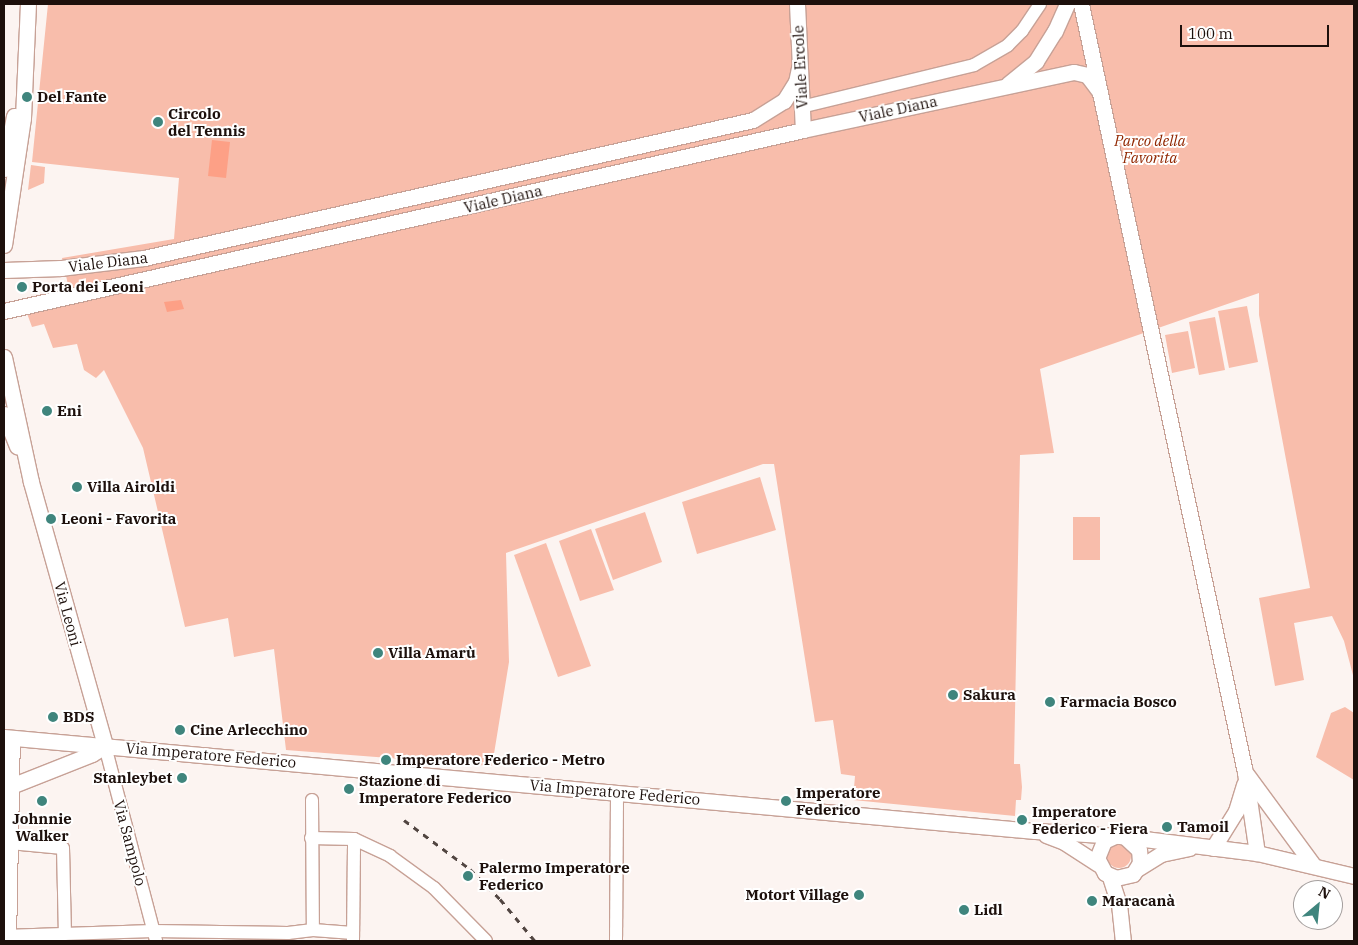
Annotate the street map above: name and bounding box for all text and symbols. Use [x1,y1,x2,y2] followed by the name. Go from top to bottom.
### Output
[1183,15,1332,47] scale bar
[1188,24,1233,43] text: 100 m
[789,25,811,109] street label: Viale Ercole
[37,88,107,106] place label: Del Fante
[21,91,33,103] marker: Del Fante
[857,92,939,126] street label: Viale Diana
[168,104,245,139] place label: Circolo del Tennis
[152,116,164,128] marker: Circolo del Tennis
[1114,131,1186,166] park label: Parco della Favorita
[462,181,544,217] street label: Viale Diana
[67,248,149,276] street label: Viale Diana
[32,278,144,296] place label: Porta dei Leoni
[16,281,28,293] marker: Porta dei Leoni
[57,402,82,420] place label: Eni
[41,405,53,417] marker: Eni
[87,478,175,496] place label: Villa Airoldi
[71,481,83,493] marker: Villa Airoldi
[61,510,176,528] place label: Leoni - Favorita
[45,513,57,525] marker: Leoni - Favorita
[51,580,85,648] street label: Via Leoni
[388,644,476,662] place label: Villa Amarù
[372,647,384,659] marker: Villa Amarù
[963,686,1016,704] place label: Sakura
[947,689,959,701] marker: Sakura
[1060,693,1177,711] place label: Farmacia Bosco
[1044,696,1056,708] marker: Farmacia Bosco
[63,708,94,726] place label: BDS
[47,711,59,723] marker: BDS
[190,721,308,739] place label: Cine Arlecchino
[174,724,186,736] marker: Cine Arlecchino
[125,739,297,771] street label: Via Imperatore Federico
[396,751,605,769] place label: Imperatore Federico - Metro
[380,754,392,766] marker: Imperatore Federico - Metro
[93,769,172,787] place label: Stanleybet
[359,771,512,806] place label: Stazione di Imperatore Federico
[176,772,188,784] marker: Stanleybet
[529,776,701,808] street label: Via Imperatore Federico
[343,783,355,795] marker: Stazione di Imperatore Federico
[796,783,881,818] place label: Imperatore Federico
[36,795,48,807] marker: Johnnie Walker
[780,795,792,807] marker: Imperatore Federico
[110,798,150,888] street label: Via Sampolo
[1032,802,1148,837] place label: Imperatore Federico - Fiera
[12,809,72,844] place label: Johnnie Walker
[1016,814,1028,826] marker: Imperatore Federico - Fiera
[1177,818,1229,836] place label: Tamoil
[1161,821,1173,833] marker: Tamoil
[479,858,630,893] place label: Palermo Imperatore Federico
[461,869,475,883] marker: Palermo Imperatore Federico
[1293,880,1343,930] north arrow
[1315,882,1334,903] text: N
[746,886,849,904] place label: Motort Village
[853,889,865,901] marker: Motort Village
[1102,892,1175,910] place label: Maracanà
[1086,895,1098,907] marker: Maracanà
[974,901,1003,919] place label: Lidl
[958,904,970,916] marker: Lidl

